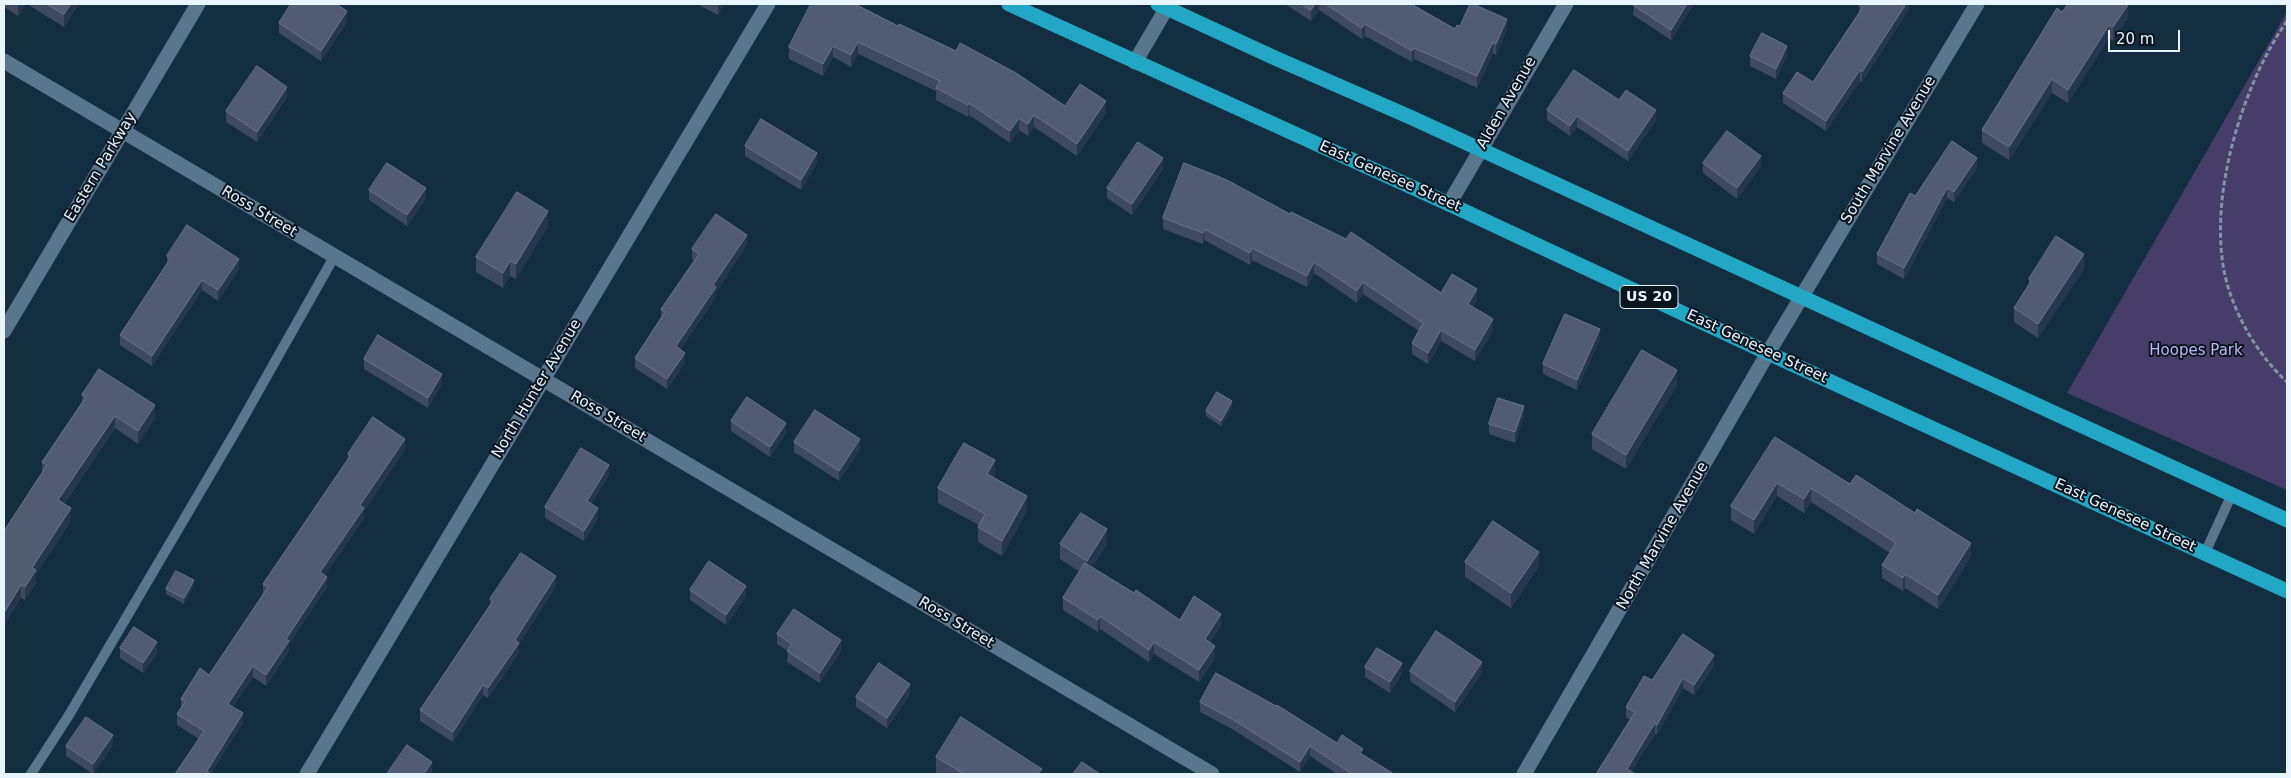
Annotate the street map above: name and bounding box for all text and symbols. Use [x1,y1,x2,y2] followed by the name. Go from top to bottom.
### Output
[2111,20,2184,52] scale bar
[2116,30,2154,48] text: 20 m
[1473,54,1541,152] street label: Alden Avenue
[1838,73,1940,227] street label: South Marvine Avenue
[61,109,141,225] street label: Eastern Parkway
[1316,138,1464,216] street label: East Genesee Street
[218,182,300,242] street label: Ross Street
[1620,286,1678,308] road number: US 20
[1684,306,1830,388] street label: East Genesee Street
[488,316,586,462] street label: North Hunter Avenue
[2149,342,2243,360] park label: Hoopes Park
[567,387,649,447] street label: Ross Street
[1613,459,1713,613] street label: North Marvine Avenue
[2052,475,2198,557] street label: East Genesee Street
[915,593,997,653] street label: Ross Street

